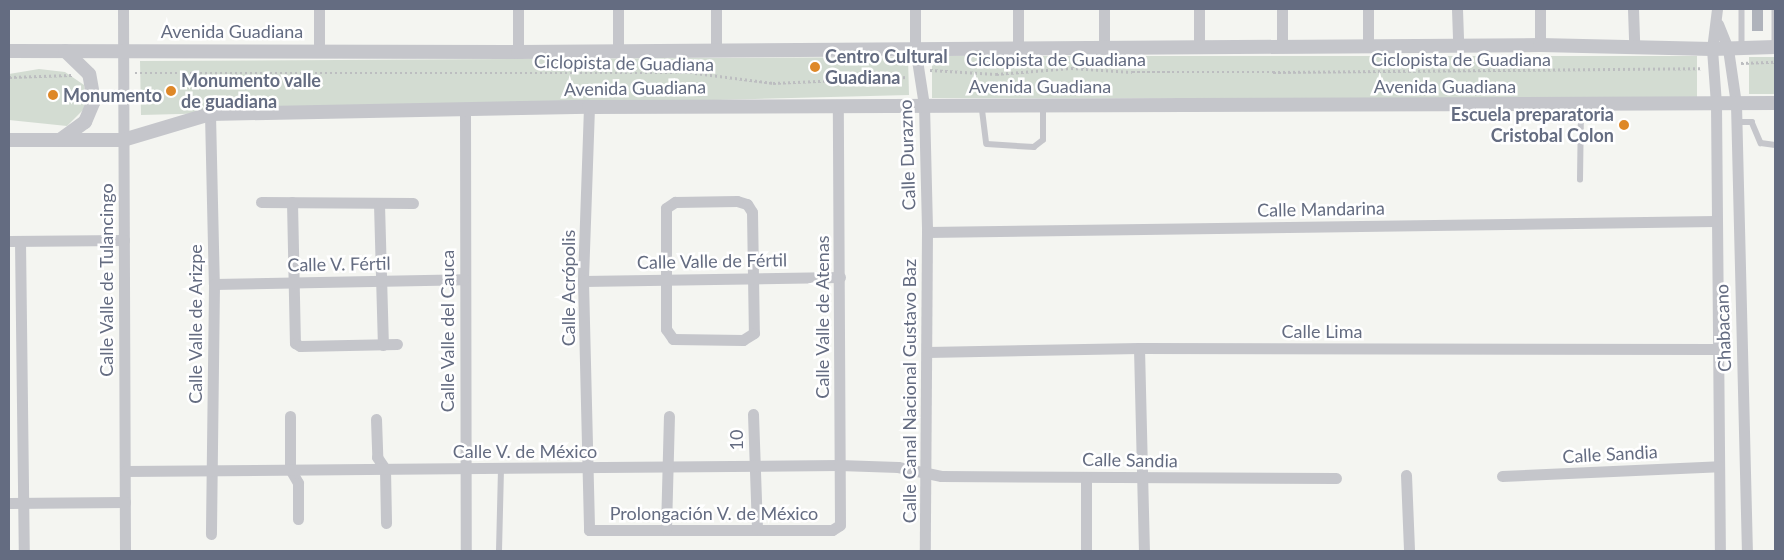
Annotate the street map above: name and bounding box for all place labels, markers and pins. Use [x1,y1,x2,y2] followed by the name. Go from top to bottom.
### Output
[825,46,948,88] place label: Centro Cultural Guadiana
[809,61,821,73] marker: Centro Cultural Guadiana
[181,70,321,112] place label: Monumento valle de guadiana
[63,84,162,106] place label: Monumento
[165,85,177,97] marker: Monumento valle de guadiana
[47,89,59,101] marker: Monumento
[1451,104,1614,146] place label: Escuela preparatoria Cristobal Colon
[1618,119,1630,131] marker: Escuela preparatoria Cristobal Colon

